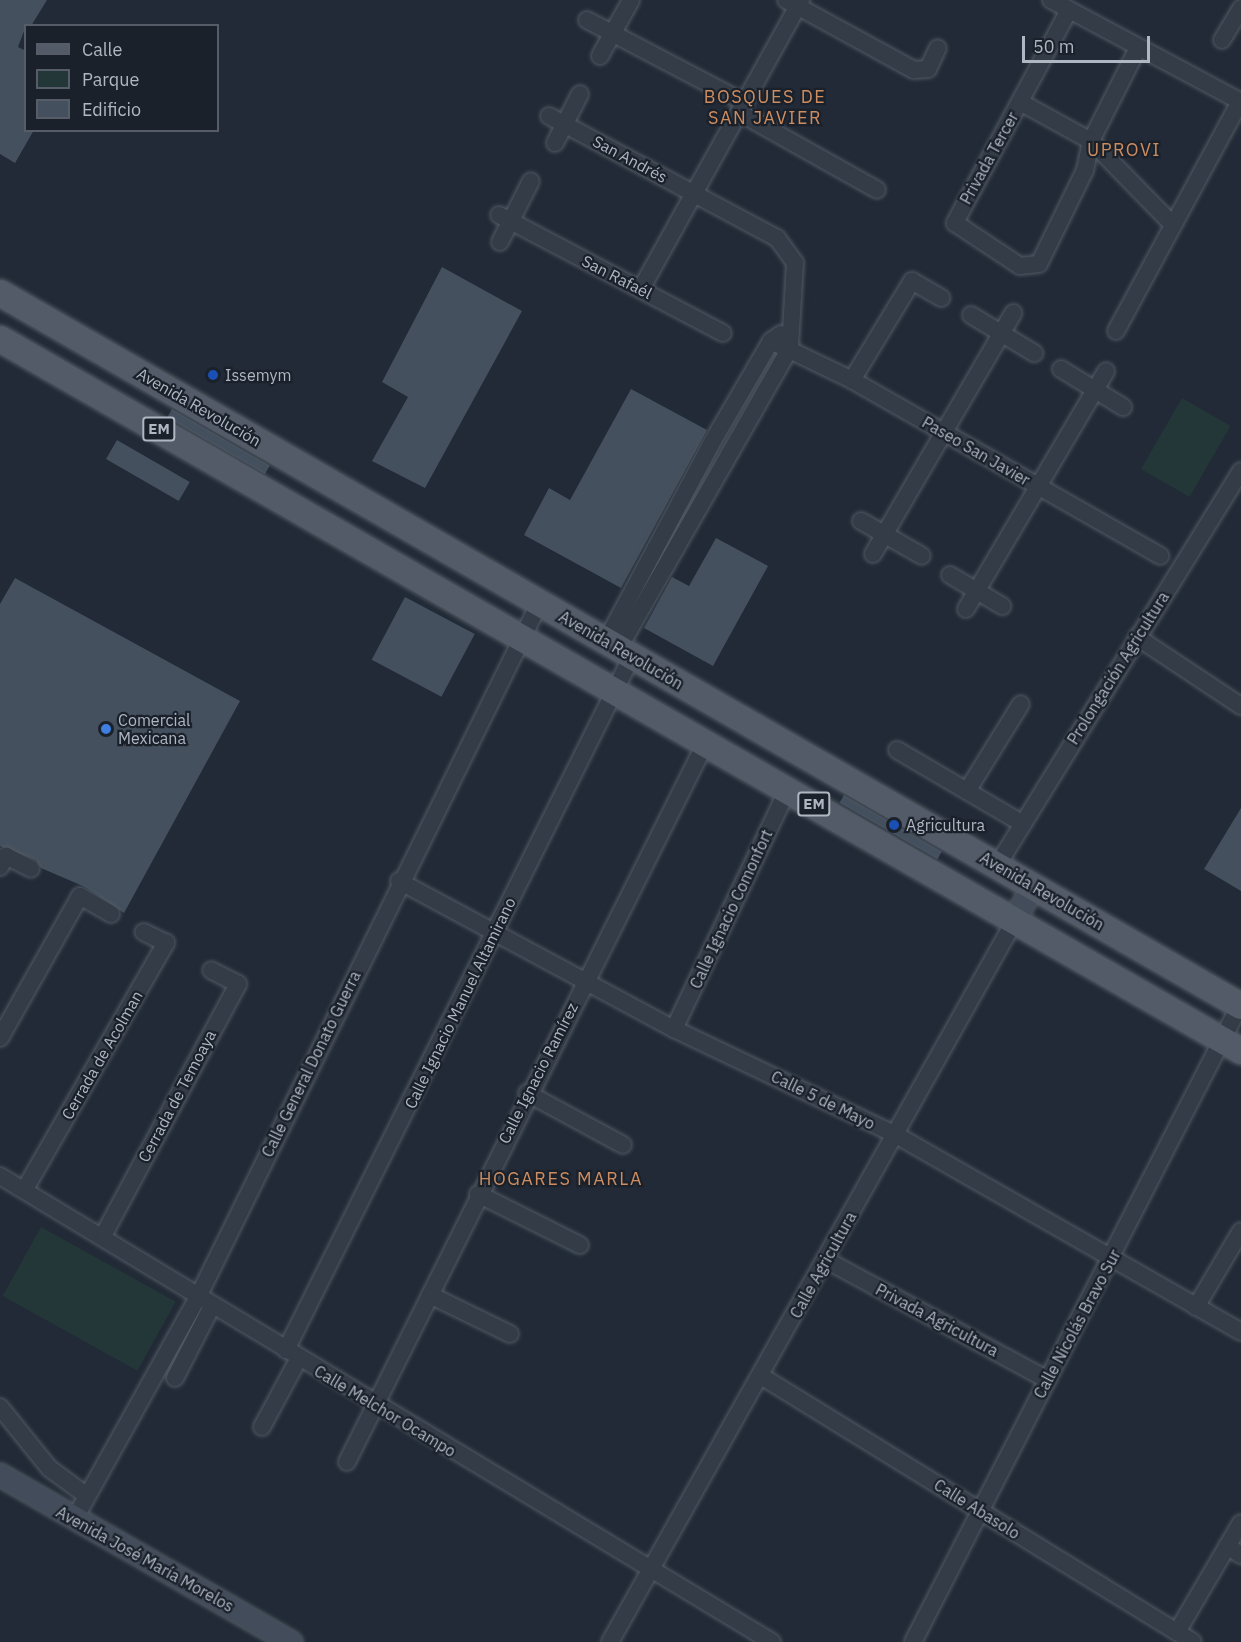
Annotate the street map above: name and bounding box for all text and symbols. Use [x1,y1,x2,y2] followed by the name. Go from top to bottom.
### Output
[24,24,219,132] legend
[1025,24,1152,62] scale bar
[1033,35,1075,58] text: 50 m
[82,38,122,61] text: Calle
[82,68,139,91] text: Parque
[704,87,826,130] district label: BOSQUES DE SAN JAVIER
[82,98,141,121] text: Edificio
[956,108,1022,208] street label: Privada Tercer
[589,131,671,187] street label: San Andrés
[1087,139,1161,161] district label: UPROVI
[579,251,655,303] street label: San Rafaél
[134,364,264,450] street label: Avenida Revolución
[225,365,291,385] place label: Issemym
[206,368,220,382] marker: Issemym
[919,412,1033,490] street label: Paseo San Javier
[141,417,177,441] road number: EM
[1063,588,1173,748] street label: Prolongación Agricultura
[556,607,686,693] street label: Avenida Revolución
[118,710,190,748] place label: Comercial Mexicana
[99,722,113,736] marker: Comercial Mexicana
[796,792,832,816] road number: EM
[906,815,985,835] place label: Agricultura
[887,818,901,832] marker: Agricultura
[686,826,776,992] street label: Calle Ignacio Comonfort
[977,848,1107,934] street label: Avenida Revolución
[400,894,520,1112] street label: Calle Ignacio Manuel Altamirano
[257,968,365,1160] street label: Calle General Donato Guerra
[57,987,147,1123] street label: Cerrada de Acolman
[494,999,582,1147] street label: Calle Ignacio Ramírez
[134,1027,220,1165] street label: Cerrada de Temoaya
[768,1067,878,1133] street label: Calle 5 de Mayo
[479,1168,643,1190] district label: HOGARES MARLA
[786,1208,860,1322] street label: Calle Agricultura
[1030,1246,1124,1402] street label: Calle Nicolás Bravo Sur
[872,1280,1002,1360] street label: Privada Agricultura
[311,1361,459,1461] street label: Calle Melchor Ocampo
[930,1475,1024,1543] street label: Calle Abasolo
[53,1502,237,1616] street label: Avenida José María Morelos

